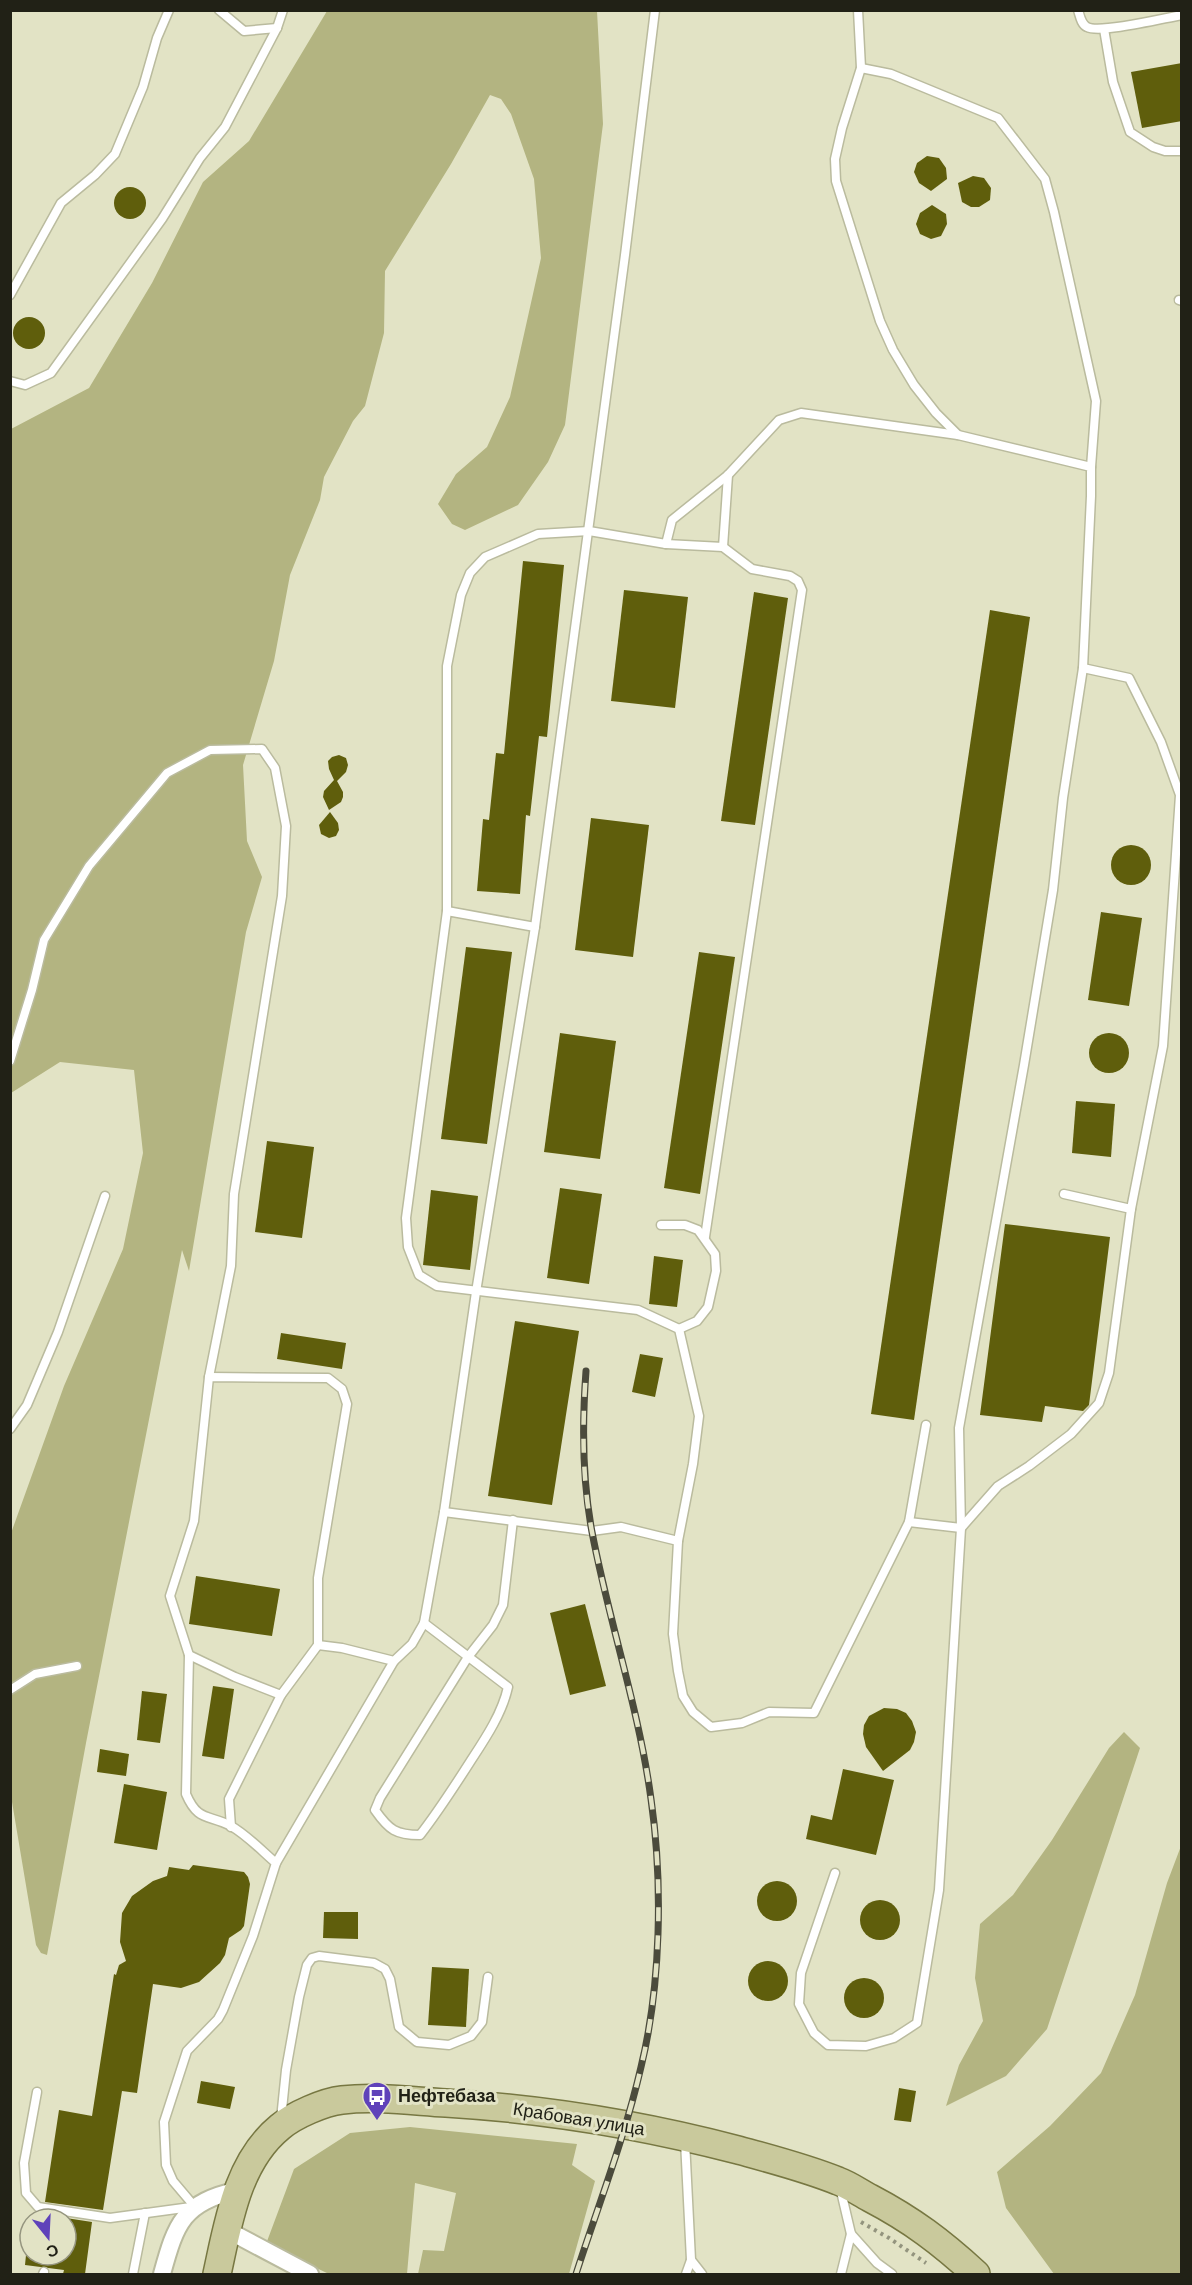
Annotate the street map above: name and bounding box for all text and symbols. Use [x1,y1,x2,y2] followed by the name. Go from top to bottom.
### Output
[361,2080,393,2122] bus stop icon: Нефтебаза
[398,2084,496,2106] place label: Нефтебаза
[512,2097,648,2139] street label: Крабовая улица
[18,2207,78,2267] north arrow
[44,2241,61,2263] text: С

